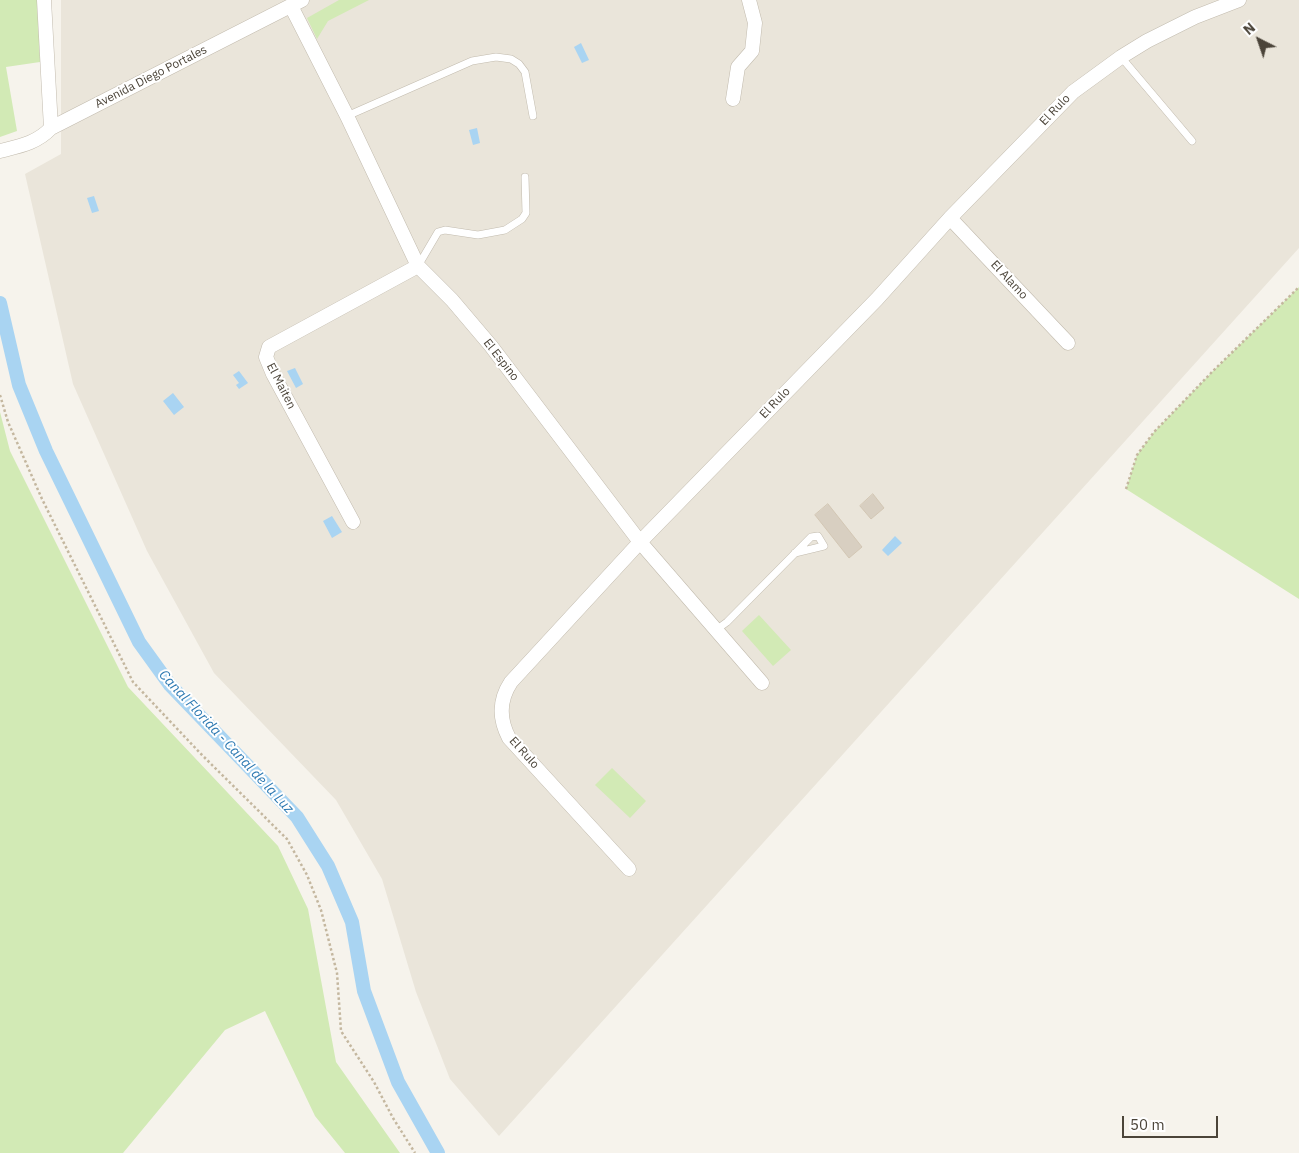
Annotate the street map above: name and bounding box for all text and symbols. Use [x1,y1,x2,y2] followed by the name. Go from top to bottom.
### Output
[1234,15,1284,65] north arrow
[1239,19,1259,39] text: N
[93,42,209,112] street label: Avenida Diego Portales
[1037,91,1073,129] street label: El Rulo
[987,258,1031,302] street label: El Alamo
[480,336,522,384] street label: El Espino
[263,361,299,411] street label: El Maiten
[757,384,793,422] street label: El Rulo
[155,667,297,817] water label: Canal Florida - Canal de la Luz
[506,734,542,772] street label: El Rulo
[1124,1106,1220,1138] scale bar
[1130,1115,1165,1134] text: 50 m

